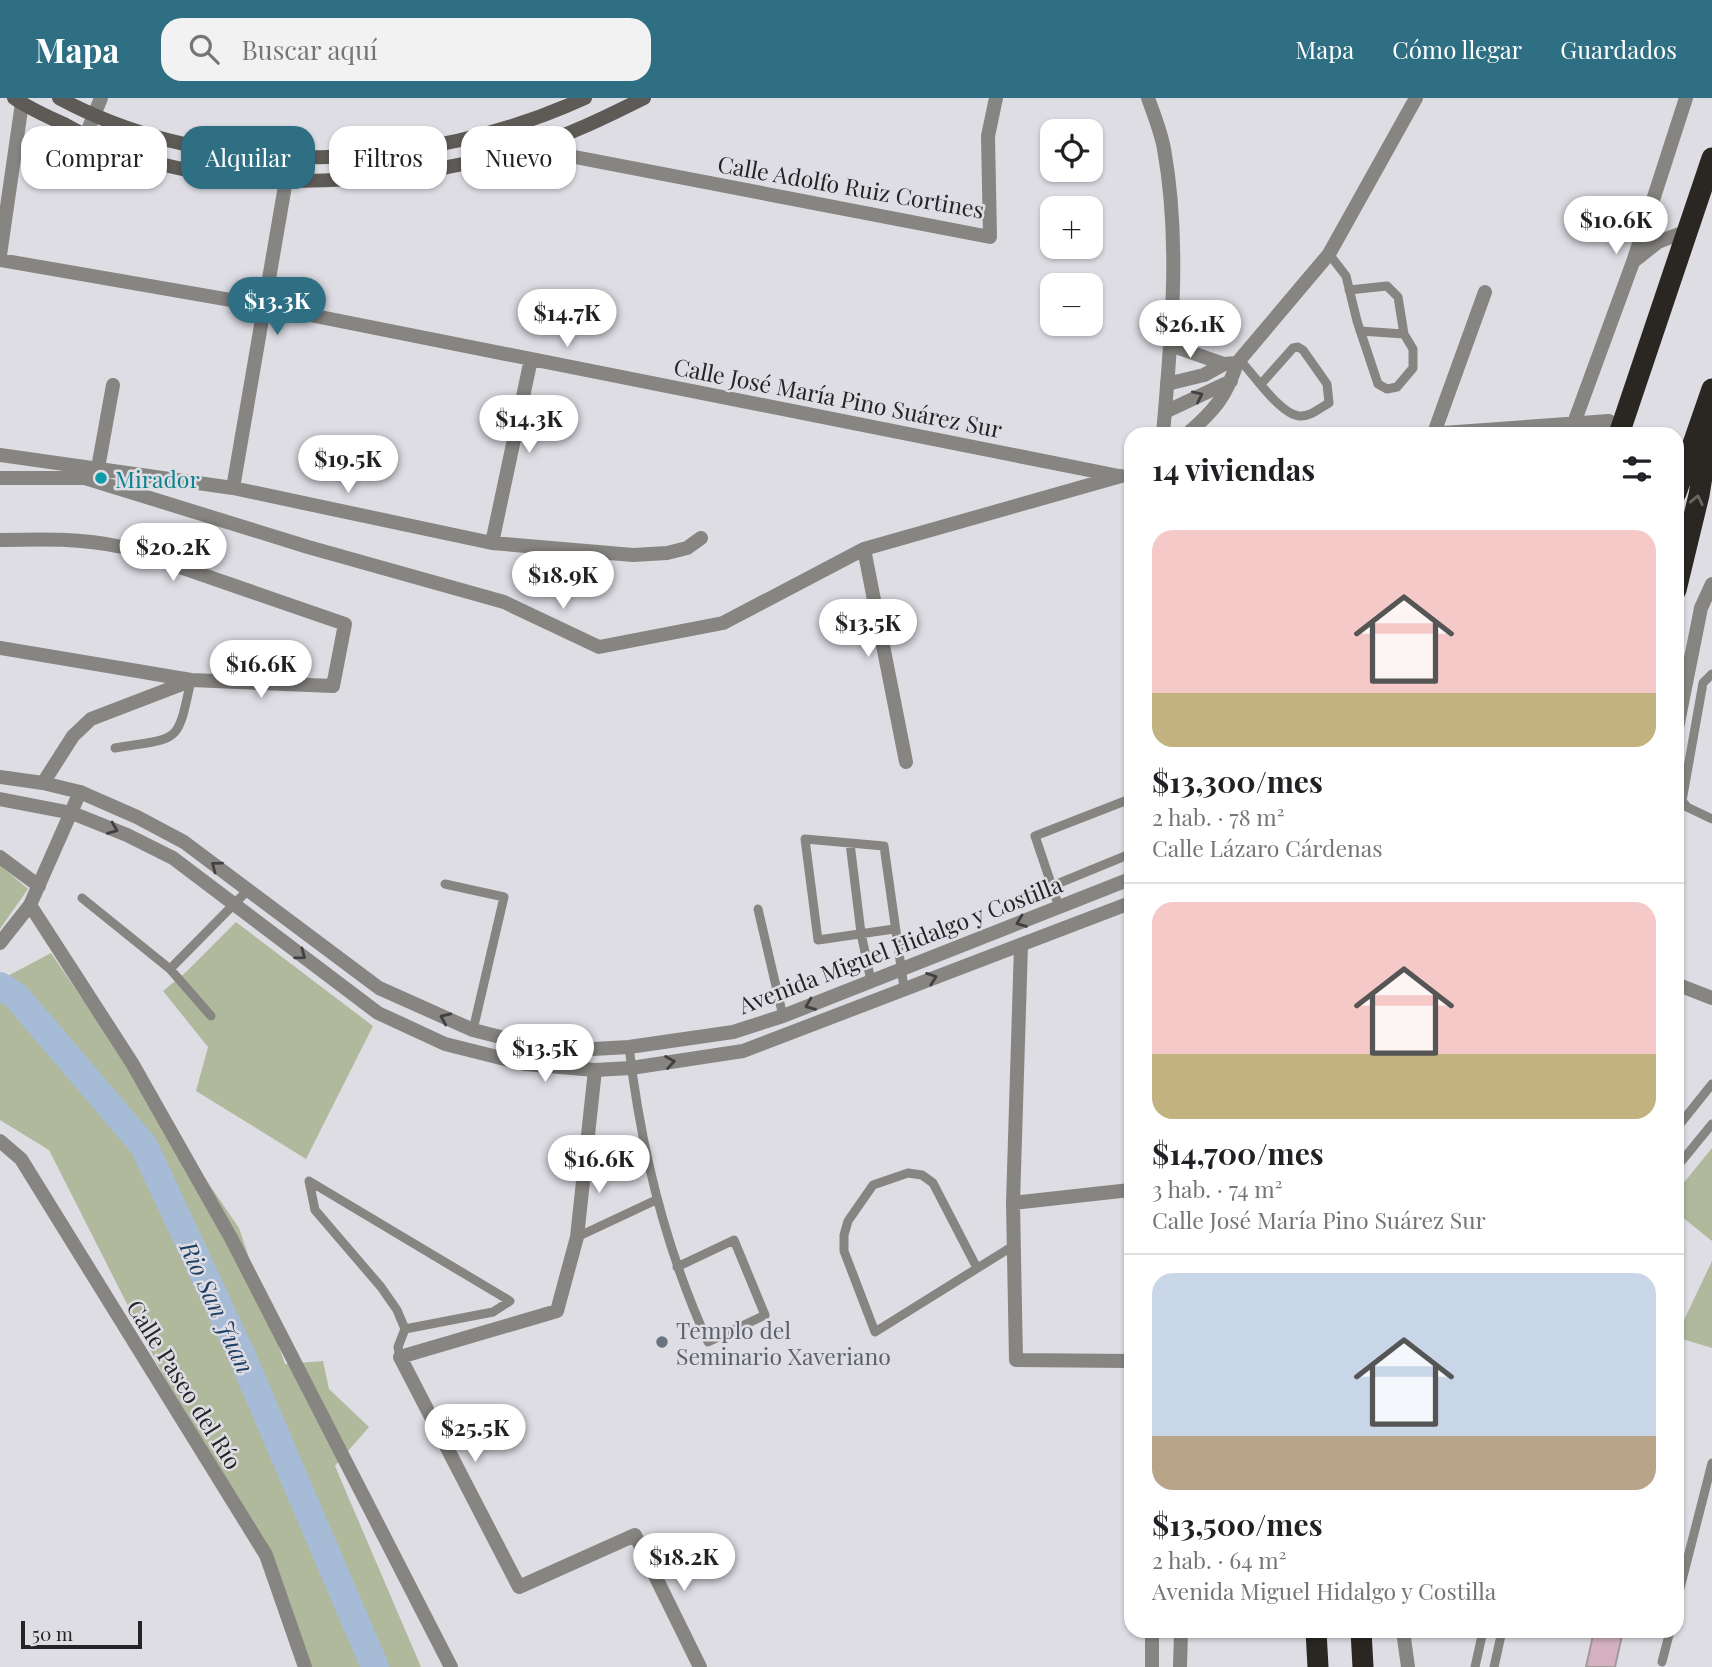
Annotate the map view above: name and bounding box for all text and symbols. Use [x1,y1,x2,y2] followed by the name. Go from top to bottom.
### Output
[161,18,651,81] search box
[35,27,119,71] text: Mapa
[185,30,223,68] icon: search
[241,32,378,67] text: Buscar aquí
[1296,33,1354,65] text: Mapa
[1392,33,1522,65] text: Cómo llegar
[1560,33,1677,65] text: Guardados
[1040,119,1103,336] map controls
[1040,119,1103,182] button: locate
[21,126,167,189] chip: Comprar
[181,126,315,189] chip: Alquilar
[329,126,447,189] chip: Filtros
[461,126,576,189] chip: Nuevo
[715,147,987,225] street label: Calle Adolfo Ruiz Cortines
[1040,196,1103,259] button: +
[1559,197,1673,256] pin: $10.6K
[1580,203,1652,234] text: $10.6K
[1040,273,1103,336] button: −
[220,278,334,337] pin: $13.3K
[244,284,310,315] text: $13.3K
[510,289,624,349] pin: $14.7K
[534,296,600,327] text: $14.7K
[1133,300,1247,360] pin: $26.1K
[1155,307,1225,338] text: $26.1K
[671,350,1005,444] street label: Calle José María Pino Suárez Sur
[1191,390,1203,404] one-way arrow
[472,396,586,455] pin: $14.3K
[495,402,563,433] text: $14.3K
[291,436,405,495] pin: $19.5K
[314,442,382,473] text: $19.5K
[1152,449,1315,489] text: 14 viviendas
[1618,450,1656,488] icon: filters
[115,463,200,494] place label: Mirador
[93,470,109,486] marker: Mirador
[1689,494,1704,506] one-way arrow
[116,524,230,583] pin: $20.2K
[136,530,210,561] text: $20.2K
[506,552,620,611] pin: $18.9K
[528,558,598,589] text: $18.9K
[1341,576,1467,702] icon: home
[811,600,925,659] pin: $13.5K
[835,606,901,637] text: $13.5K
[204,640,318,700] pin: $16.6K
[226,647,296,678] text: $16.6K
[1152,761,1323,801] text: $13,300/mes
[1152,801,1285,832] text: 2 hab. · 78 m²
[106,821,118,835] one-way arrow
[1152,832,1383,863] text: Calle Lázaro Cárdenas
[211,861,224,874] one-way arrow
[733,868,1067,1021] street label: Avenida Miguel Hidalgo y Costilla
[1016,913,1028,927] one-way arrow
[293,947,306,959] one-way arrow
[1341,948,1467,1074] icon: home
[926,972,938,986] one-way arrow
[804,997,816,1011] one-way arrow
[440,1012,452,1026] one-way arrow
[488,1024,602,1084] pin: $13.5K
[512,1031,578,1062] text: $13.5K
[665,1055,676,1070] one-way arrow
[1152,1133,1324,1173] text: $14,700/mes
[542,1136,656,1195] pin: $16.6K
[564,1142,634,1173] text: $16.6K
[1152,1173,1283,1204] text: 3 hab. · 74 m²
[1152,1204,1486,1235] text: Calle José María Pino Suárez Sur
[173,1235,263,1378] water label: Rio San Juan
[120,1293,250,1475] street label: Calle Paseo del Río
[676,1314,891,1371] place label: Templo del Seminario Xaveriano
[1341,1319,1467,1445] icon: home
[654,1334,670,1350] marker: Templo del Seminario Xaveriano
[418,1404,532,1464] pin: $25.5K
[441,1411,509,1442] text: $25.5K
[1152,1504,1323,1544] text: $13,500/mes
[627,1534,741,1593] pin: $18.2K
[649,1540,719,1571] text: $18.2K
[1152,1544,1286,1575] text: 2 hab. · 64 m²
[1152,1575,1496,1606] text: Avenida Miguel Hidalgo y Costilla
[21,1618,142,1650] scale bar
[32,1620,73,1646] text: 50 m

